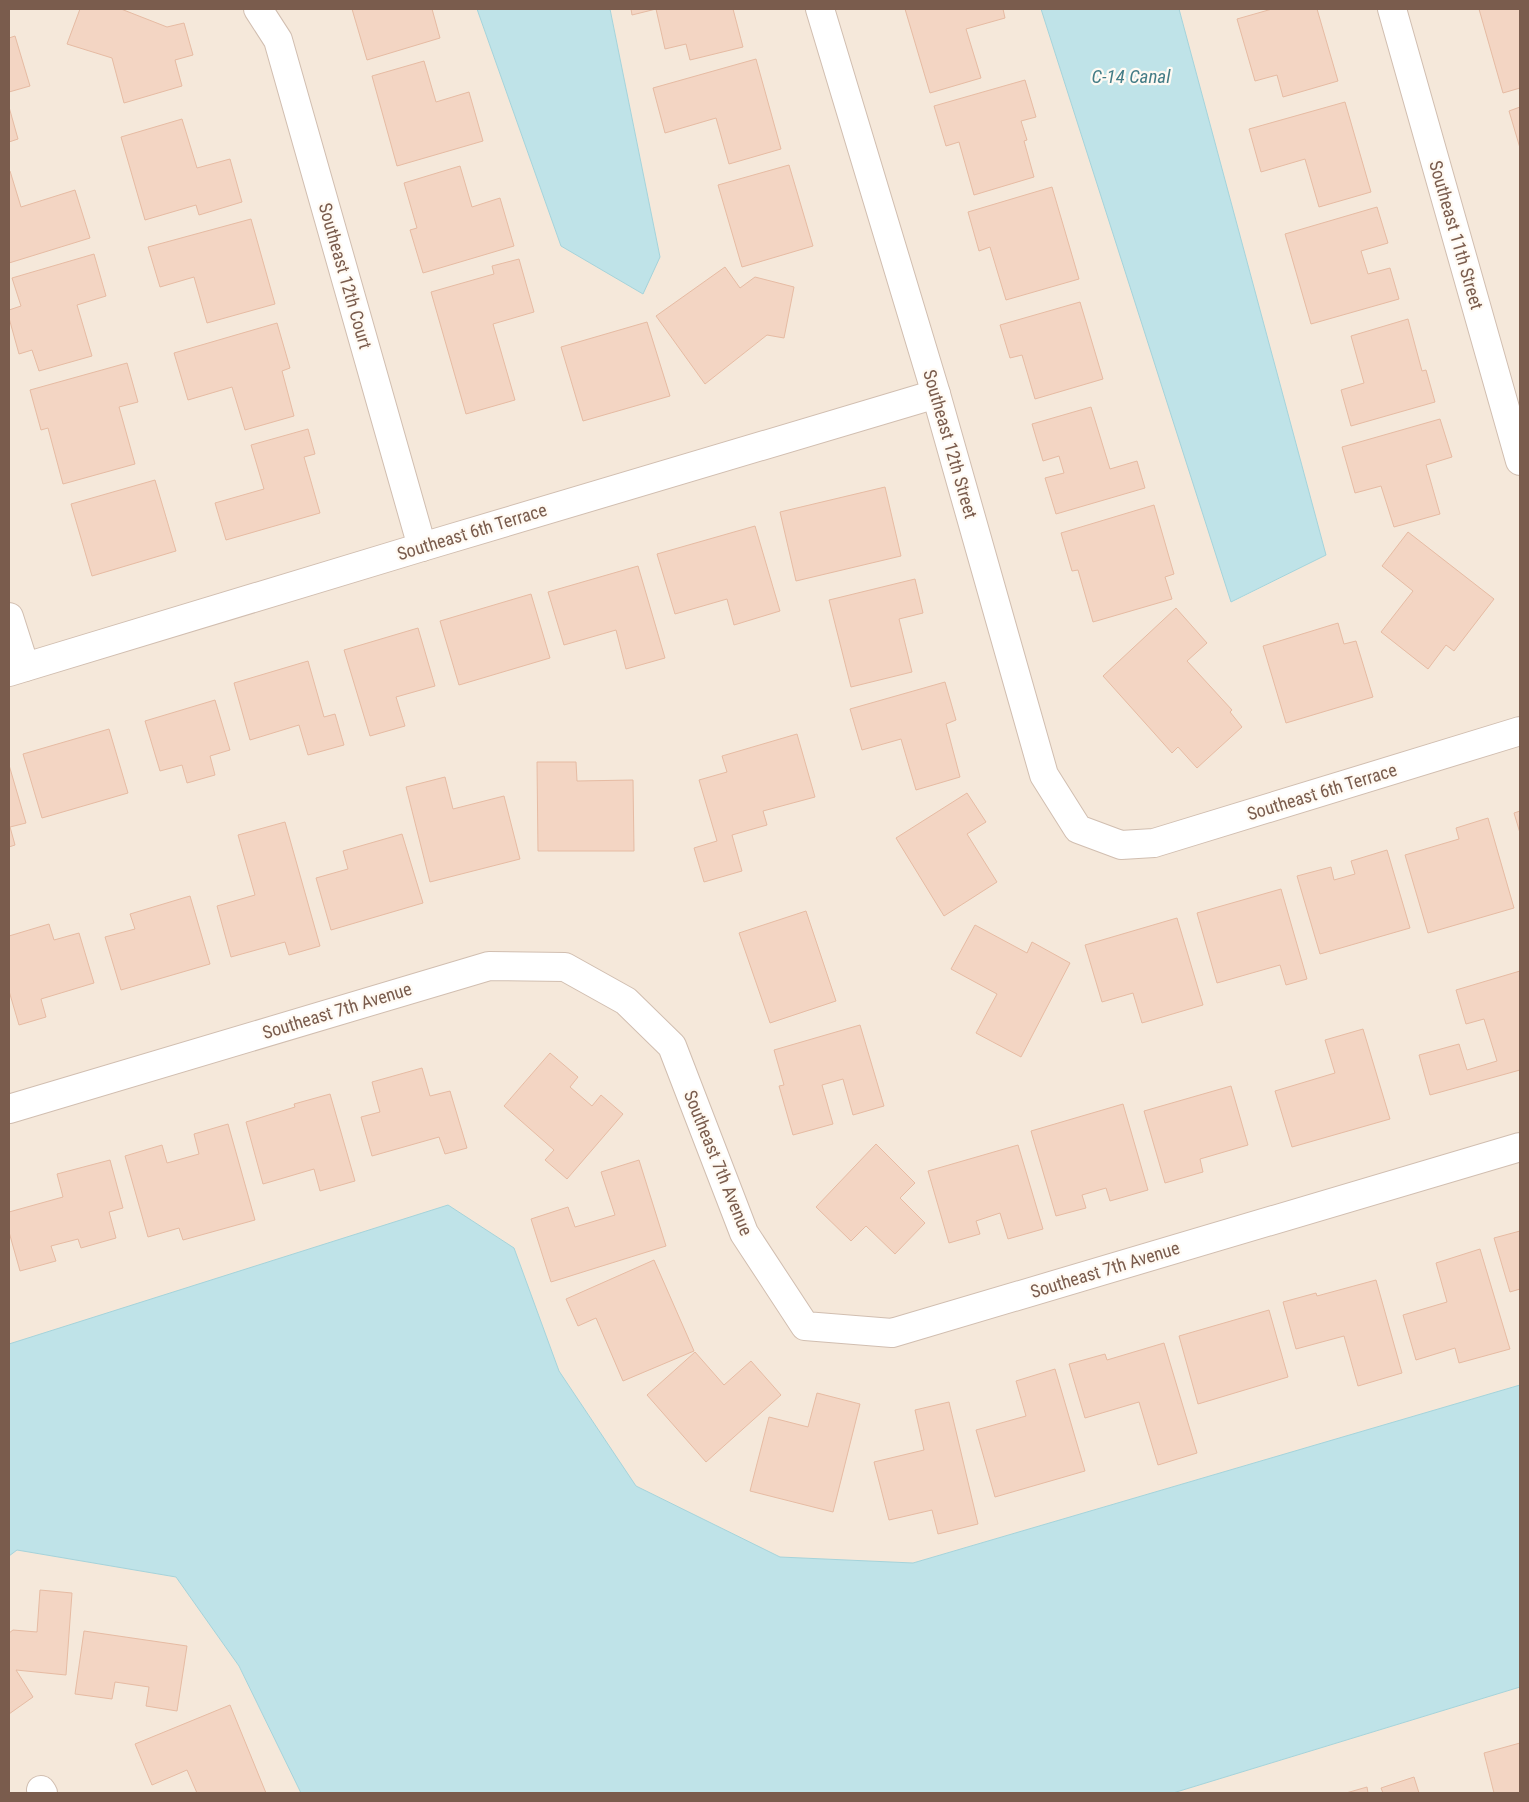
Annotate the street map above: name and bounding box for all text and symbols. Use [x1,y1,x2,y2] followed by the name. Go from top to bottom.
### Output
[1092,65,1171,88] water label: C-14 Canal
[1425,158,1488,312] street label: Southeast 11th Street
[315,200,376,351] street label: Southeast 12th Court
[919,367,982,521] street label: Southeast 12th Street
[394,499,549,564] street label: Southeast 6th Terrace
[1244,759,1399,824] street label: Southeast 6th Terrace
[260,978,414,1043] street label: Southeast 7th Avenue
[680,1087,757,1238] street label: Southeast 7th Avenue
[1028,1237,1182,1302] street label: Southeast 7th Avenue

